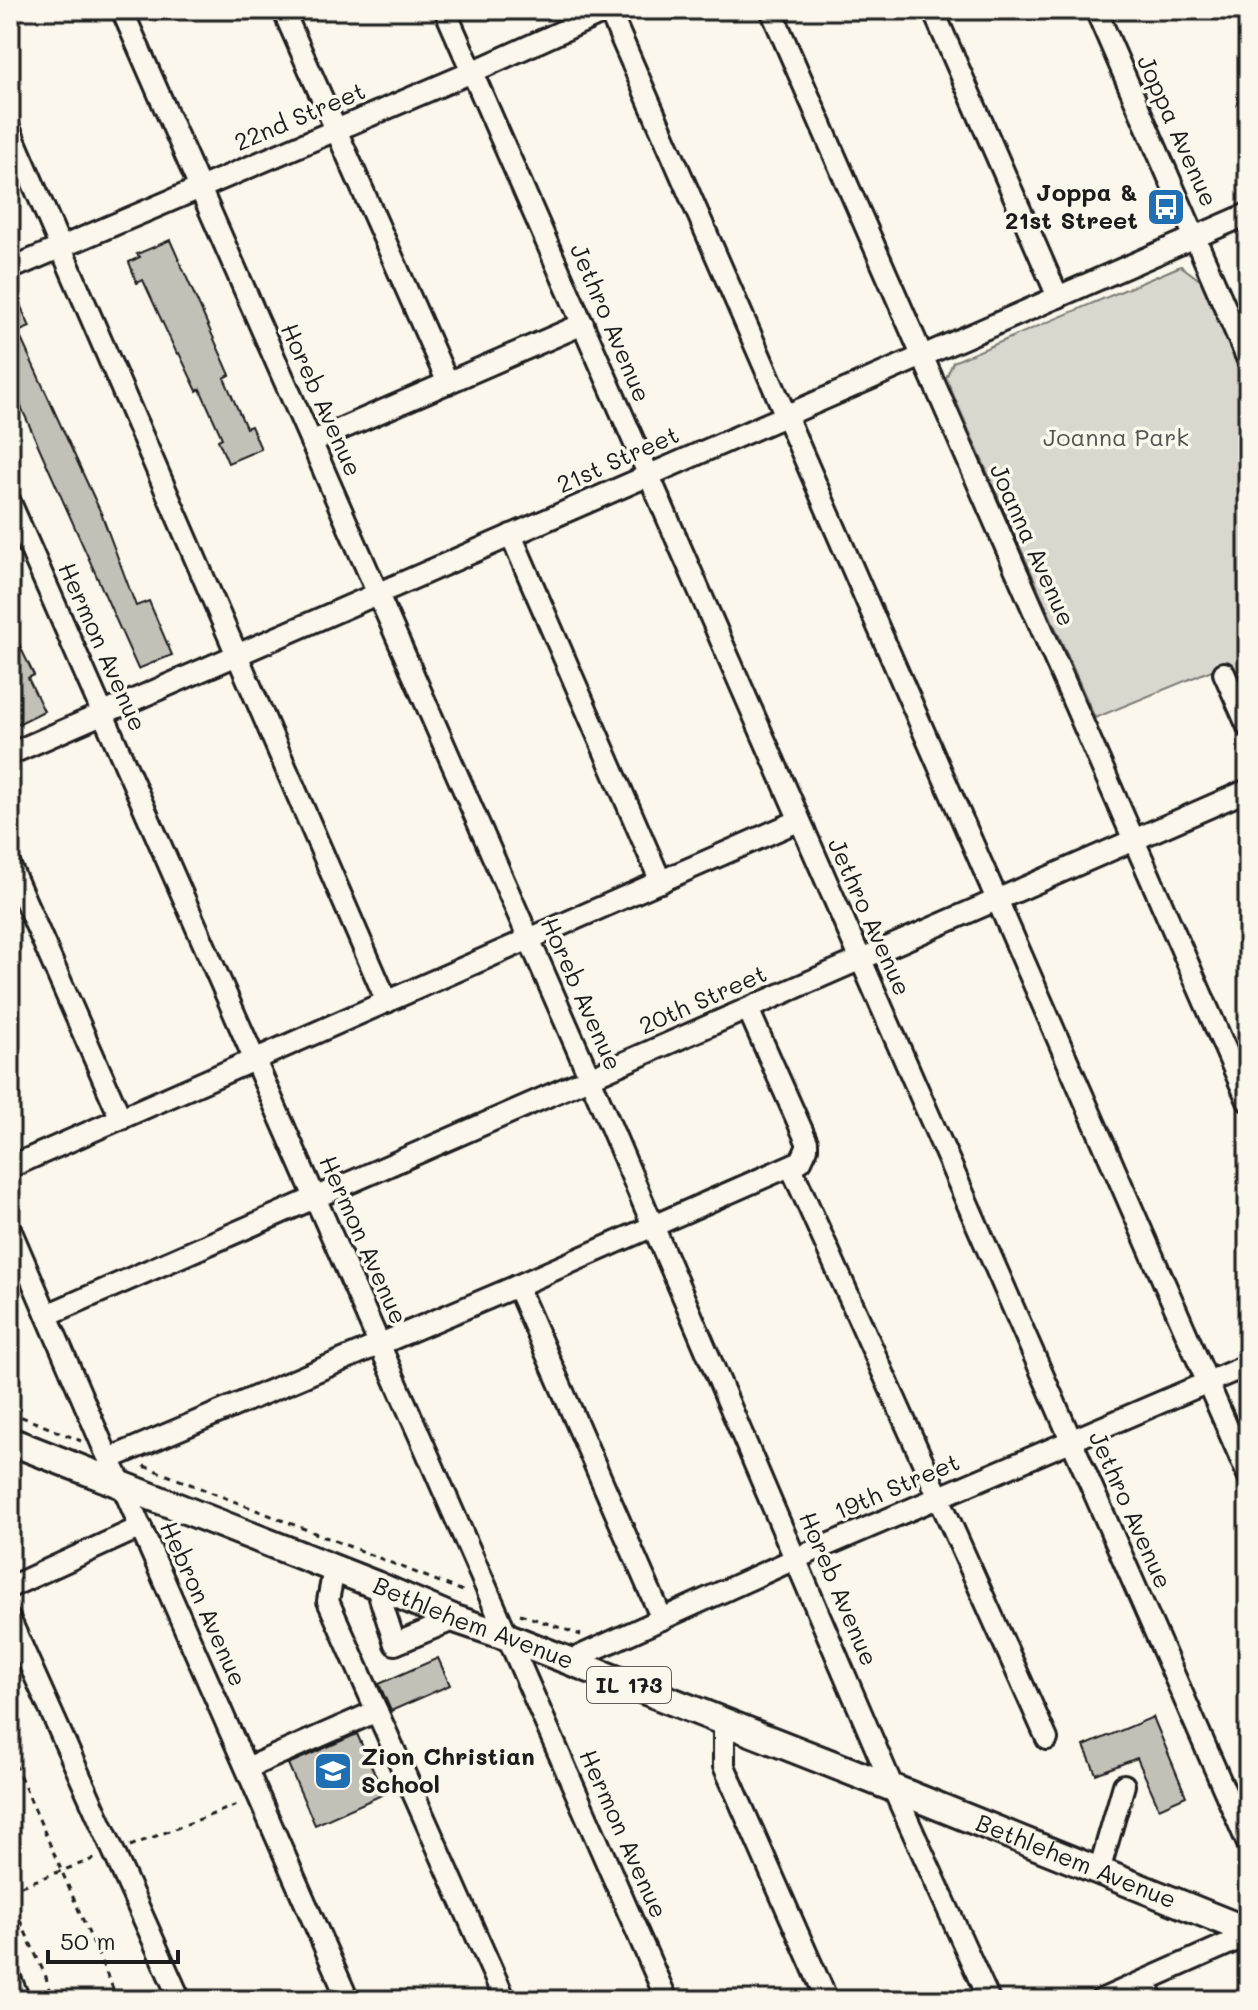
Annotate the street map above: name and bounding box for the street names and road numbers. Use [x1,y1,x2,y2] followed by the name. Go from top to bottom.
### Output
[1131,50,1226,211] street label: Joppa Avenue
[229,74,370,157] street label: 22nd Street
[564,239,659,406] street label: Jethro Avenue
[275,318,370,481] street label: Horeb Avenue
[552,418,683,499] street label: 21st Street
[984,458,1083,630] street label: Joanna Avenue
[52,557,154,736] street label: Hermon Avenue
[822,833,919,1000] street label: Jethro Avenue
[535,912,630,1075] street label: Horeb Avenue
[634,957,771,1041] street label: 20th Street
[313,1150,415,1329] street label: Hermon Avenue
[1083,1426,1180,1593] street label: Jethro Avenue
[829,1445,964,1526] street label: 19th Street
[793,1507,886,1670] street label: Horeb Avenue
[154,1516,255,1691] street label: Hebron Avenue
[369,1569,579,1675] street label: Bethlehem Avenue
[587,1667,671,1703] road number: IL 173
[573,1744,675,1923] street label: Hermon Avenue
[972,1806,1181,1914] street label: Bethlehem Avenue

